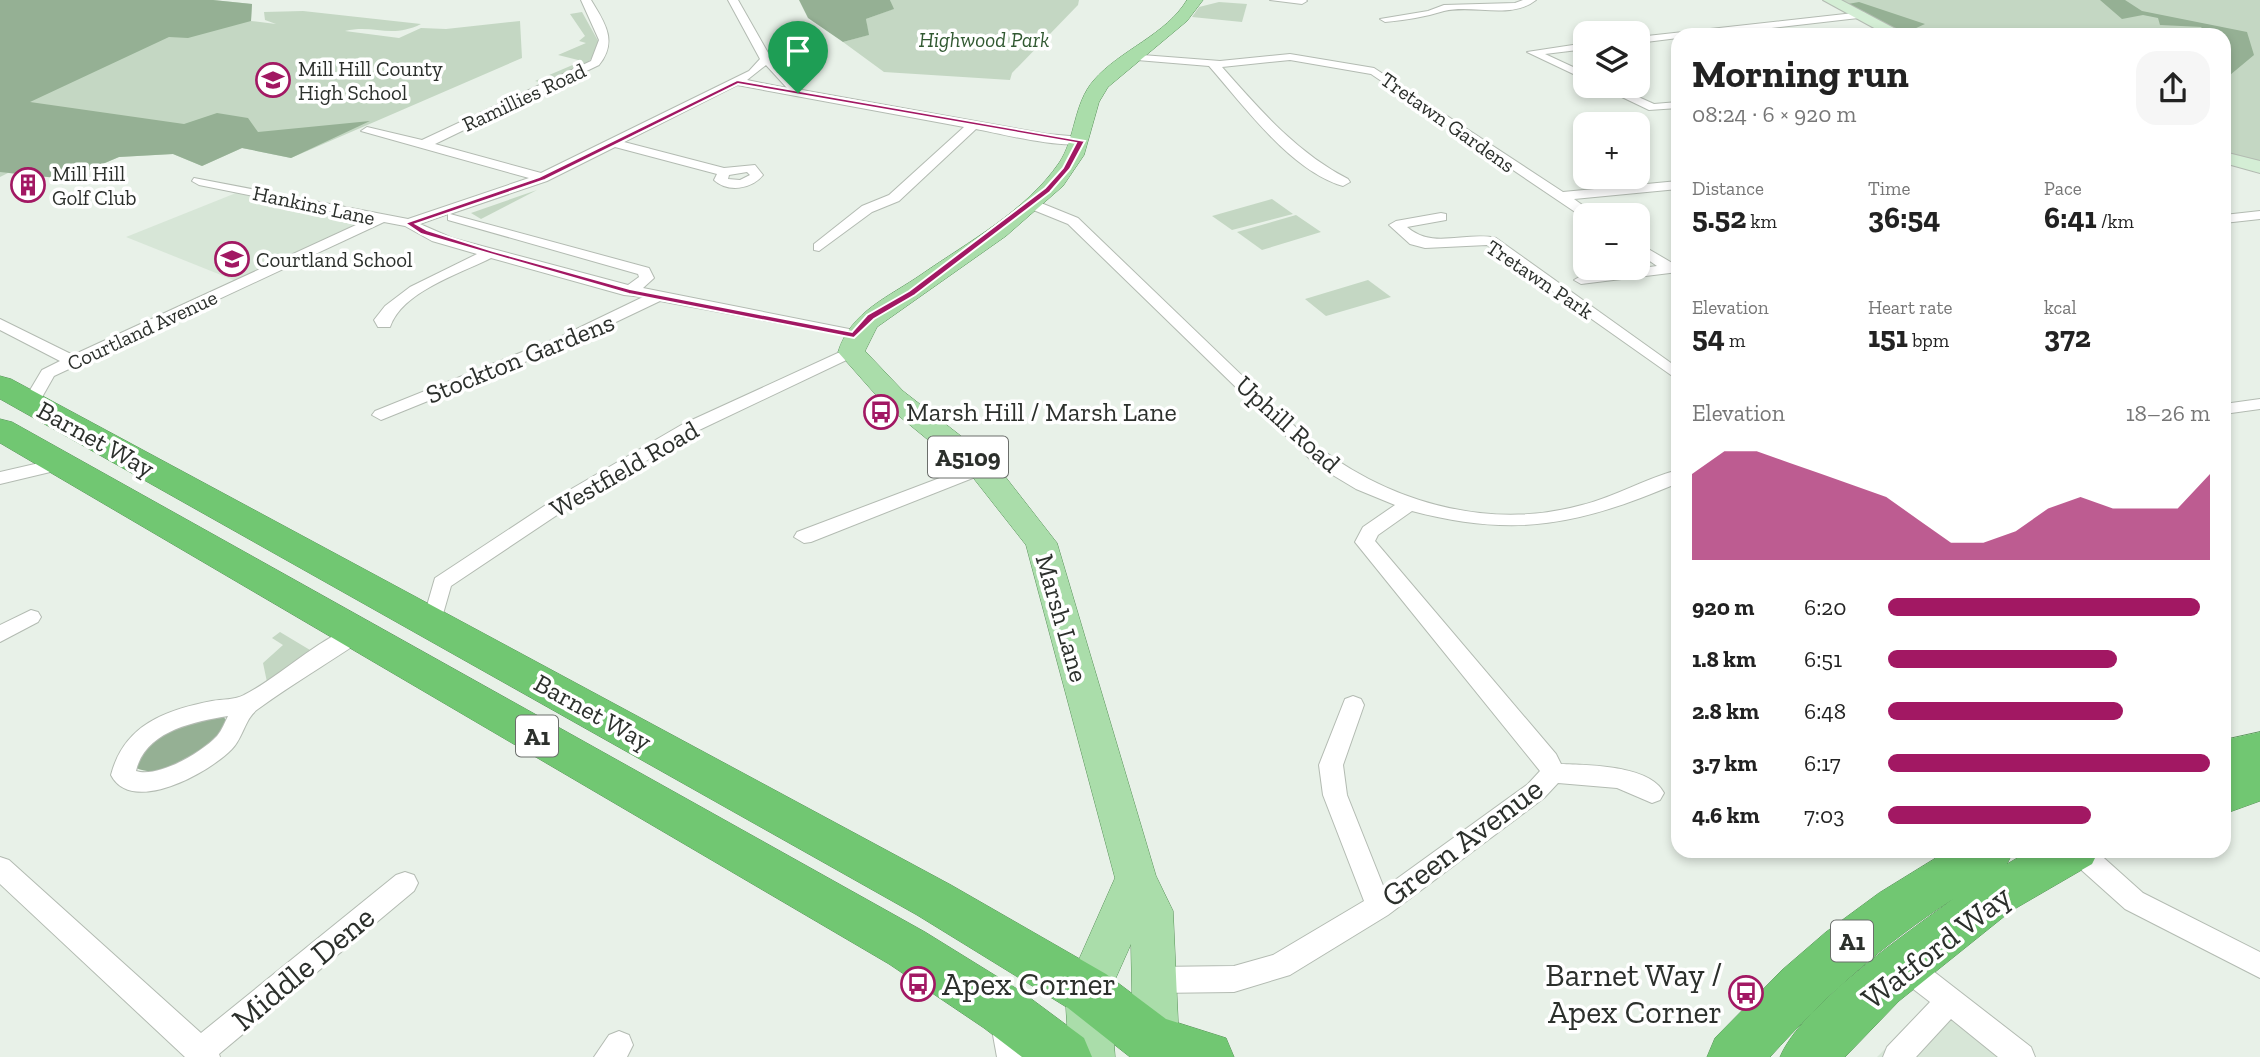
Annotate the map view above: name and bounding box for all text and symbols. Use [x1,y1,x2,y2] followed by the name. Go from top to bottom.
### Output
[768,21,828,93] pin
[1573,21,1650,280] map controls
[1573,21,1650,98] button: layers
[919,27,1049,52] park label: Highwood Park
[779,32,817,70] icon: arrive
[1692,51,1909,97] text: Morning run
[2136,51,2210,125] button: share
[298,56,443,105] place label: Mill Hill County High School
[458,57,590,136] street label: Ramillies Road
[254,61,292,99] school or university icon: Mill Hill County High School
[1376,66,1520,178] street label: Tretawn Gardens
[1692,100,1856,128] text: 08:24 · 6 × 920 m
[1573,112,1650,189] button: +
[52,161,136,210] place label: Mill Hill Golf Club
[9,166,47,204] building icon: Mill Hill Golf Club
[1692,177,1764,200] text: Distance
[1868,177,1910,200] text: Time
[2044,177,2082,200] text: Pace
[251,180,377,230] street label: Hankins Lane
[1692,200,1746,236] text: 5.52
[1868,200,1940,236] text: 36:54
[2044,200,2097,236] text: 6:41
[1573,203,1650,280] button: −
[1746,210,1777,233] text: km
[2097,210,2134,233] text: /km
[1482,234,1598,324] street label: Tretawn Park
[213,240,251,278] school or university icon: Courtland School
[256,247,413,272] place label: Courtland School
[63,284,221,376] street label: Courtland Avenue
[1692,296,1769,319] text: Elevation
[1868,296,1953,319] text: Heart rate
[2044,296,2077,319] text: kcal
[421,306,619,410] street label: Stockton Gardens
[1692,319,1725,355] text: 54
[1868,319,1908,355] text: 151
[2044,319,2091,355] text: 372
[1725,329,1745,352] text: m
[1908,329,1949,352] text: bpm
[1229,369,1347,479] street label: Uphill Road
[862,393,900,431] bus stop icon: Marsh Hill / Marsh Lane
[32,394,161,485] street label: Barnet Way
[906,396,1177,428] place label: Marsh Hill / Marsh Lane
[1692,399,1785,427] text: Elevation
[2126,399,2210,427] text: 18–26 m
[544,414,704,524] street label: Westfield Road
[928,436,1008,478] road number: A5109
[1028,550,1096,686] street label: Marsh Lane
[1692,593,1754,621] text: 920 m
[1804,593,1846,621] text: 6:20
[1692,645,1756,673] text: 1.8 km
[1804,645,1842,673] text: 6:51
[529,667,658,758] street label: Barnet Way
[1692,697,1759,725] text: 2.8 km
[1804,697,1846,725] text: 6:48
[516,716,558,756] road number: A1
[1692,749,1757,777] text: 3.7 km
[1804,749,1841,777] text: 6:17
[1374,769,1550,915] street label: Green Avenue
[1692,801,1760,829] text: 4.6 km
[1804,801,1844,829] text: 7:03
[1854,877,2019,1017] street label: Watford Way
[224,897,382,1039] street label: Middle Dene
[1831,920,1873,961] road number: A1
[1545,956,1722,1031] place label: Barnet Way / Apex Corner
[899,965,937,1003] bus stop icon: Apex Corner
[942,965,1116,1003] place label: Apex Corner
[1727,974,1765,1012] bus stop icon: Barnet Way / Apex Corner

